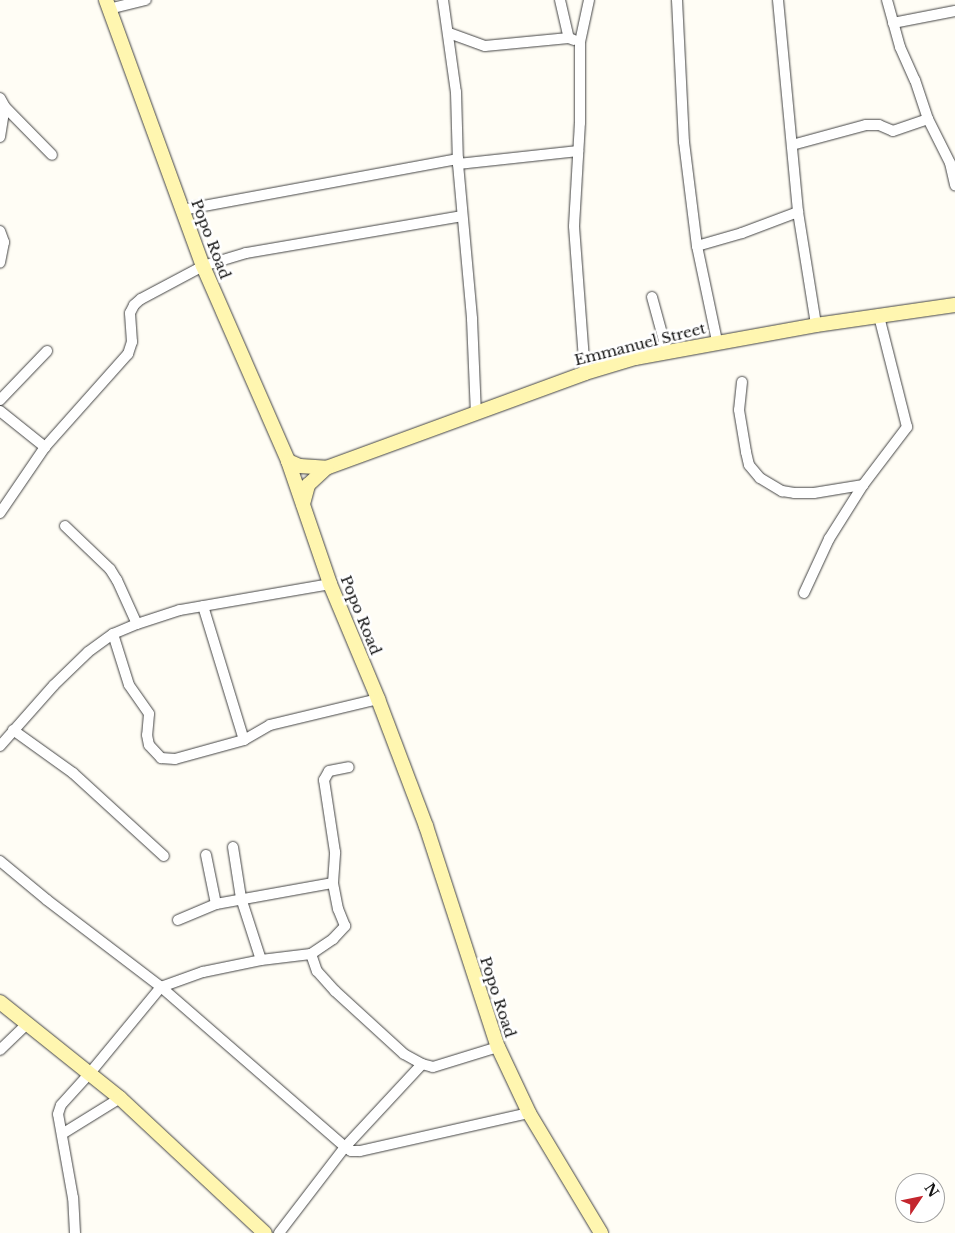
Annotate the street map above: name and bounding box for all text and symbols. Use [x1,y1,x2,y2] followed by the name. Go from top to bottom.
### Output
[188,197,234,281] street label: Popo Road
[572,319,708,369] street label: Emmanuel Street
[337,573,385,657] street label: Popo Road
[476,954,520,1040] street label: Popo Road
[895,1173,945,1223] north arrow
[920,1180,943,1201] text: N

